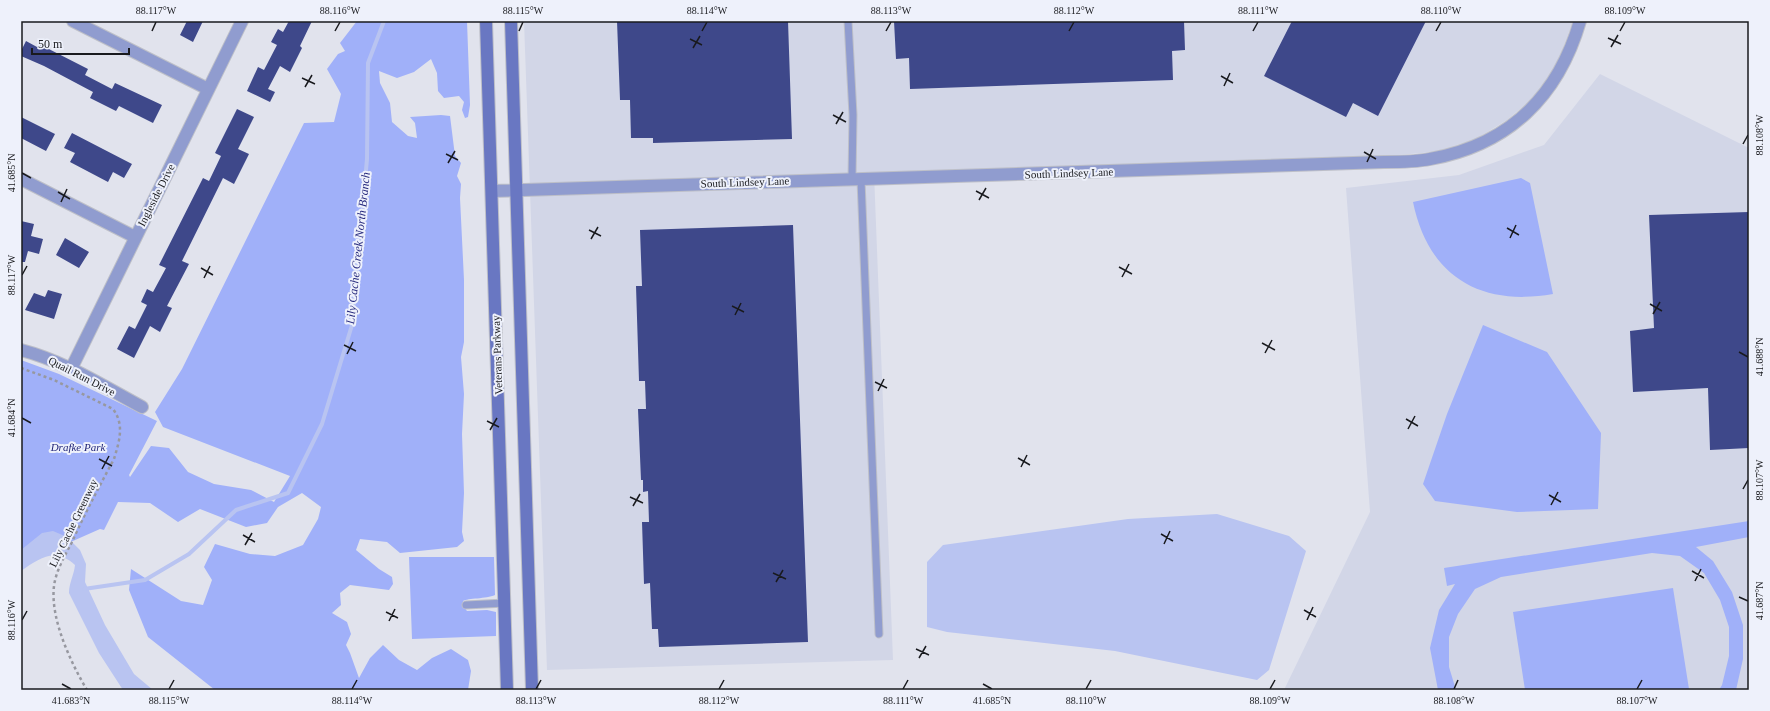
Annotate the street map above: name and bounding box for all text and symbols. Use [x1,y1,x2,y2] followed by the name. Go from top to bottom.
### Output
[136,5,177,16] text: 88.117°W
[320,5,361,16] text: 88.116°W
[503,5,544,16] text: 88.115°W
[687,5,728,16] text: 88.114°W
[871,5,912,16] text: 88.113°W
[1054,5,1095,16] text: 88.112°W
[1238,5,1279,16] text: 88.111°W
[1421,5,1462,16] text: 88.110°W
[1605,5,1646,16] text: 88.109°W
[32,30,129,56] scale bar
[38,37,63,51] text: 50 m
[1754,114,1765,155] text: 88.108°W
[6,154,17,192] text: 41.685°N
[135,162,177,228] street label: Ingleside Drive
[1025,165,1114,181] street label: South Lindsey Lane
[343,171,373,326] water label: Lily Cache Creek North Branch
[701,174,790,190] street label: South Lindsey Lane
[6,254,17,295] text: 88.117°W
[490,315,504,395] street label: Veterans Parkway
[1754,338,1765,376] text: 41.688°N
[47,354,117,398] street label: Quail Run Drive
[6,399,17,437] text: 41.684°N
[50,441,106,453] park label: Drafke Park
[1754,459,1765,500] text: 88.107°W
[46,477,100,569] street label: Lily Cache Greenway
[1754,582,1765,620] text: 41.687°N
[6,599,17,640] text: 88.116°W
[52,695,90,706] text: 41.683°N
[149,695,190,706] text: 88.115°W
[332,695,373,706] text: 88.114°W
[516,695,557,706] text: 88.113°W
[699,695,740,706] text: 88.112°W
[883,695,924,706] text: 88.111°W
[973,695,1011,706] text: 41.685°N
[1066,695,1107,706] text: 88.110°W
[1250,695,1291,706] text: 88.109°W
[1434,695,1475,706] text: 88.108°W
[1617,695,1658,706] text: 88.107°W

